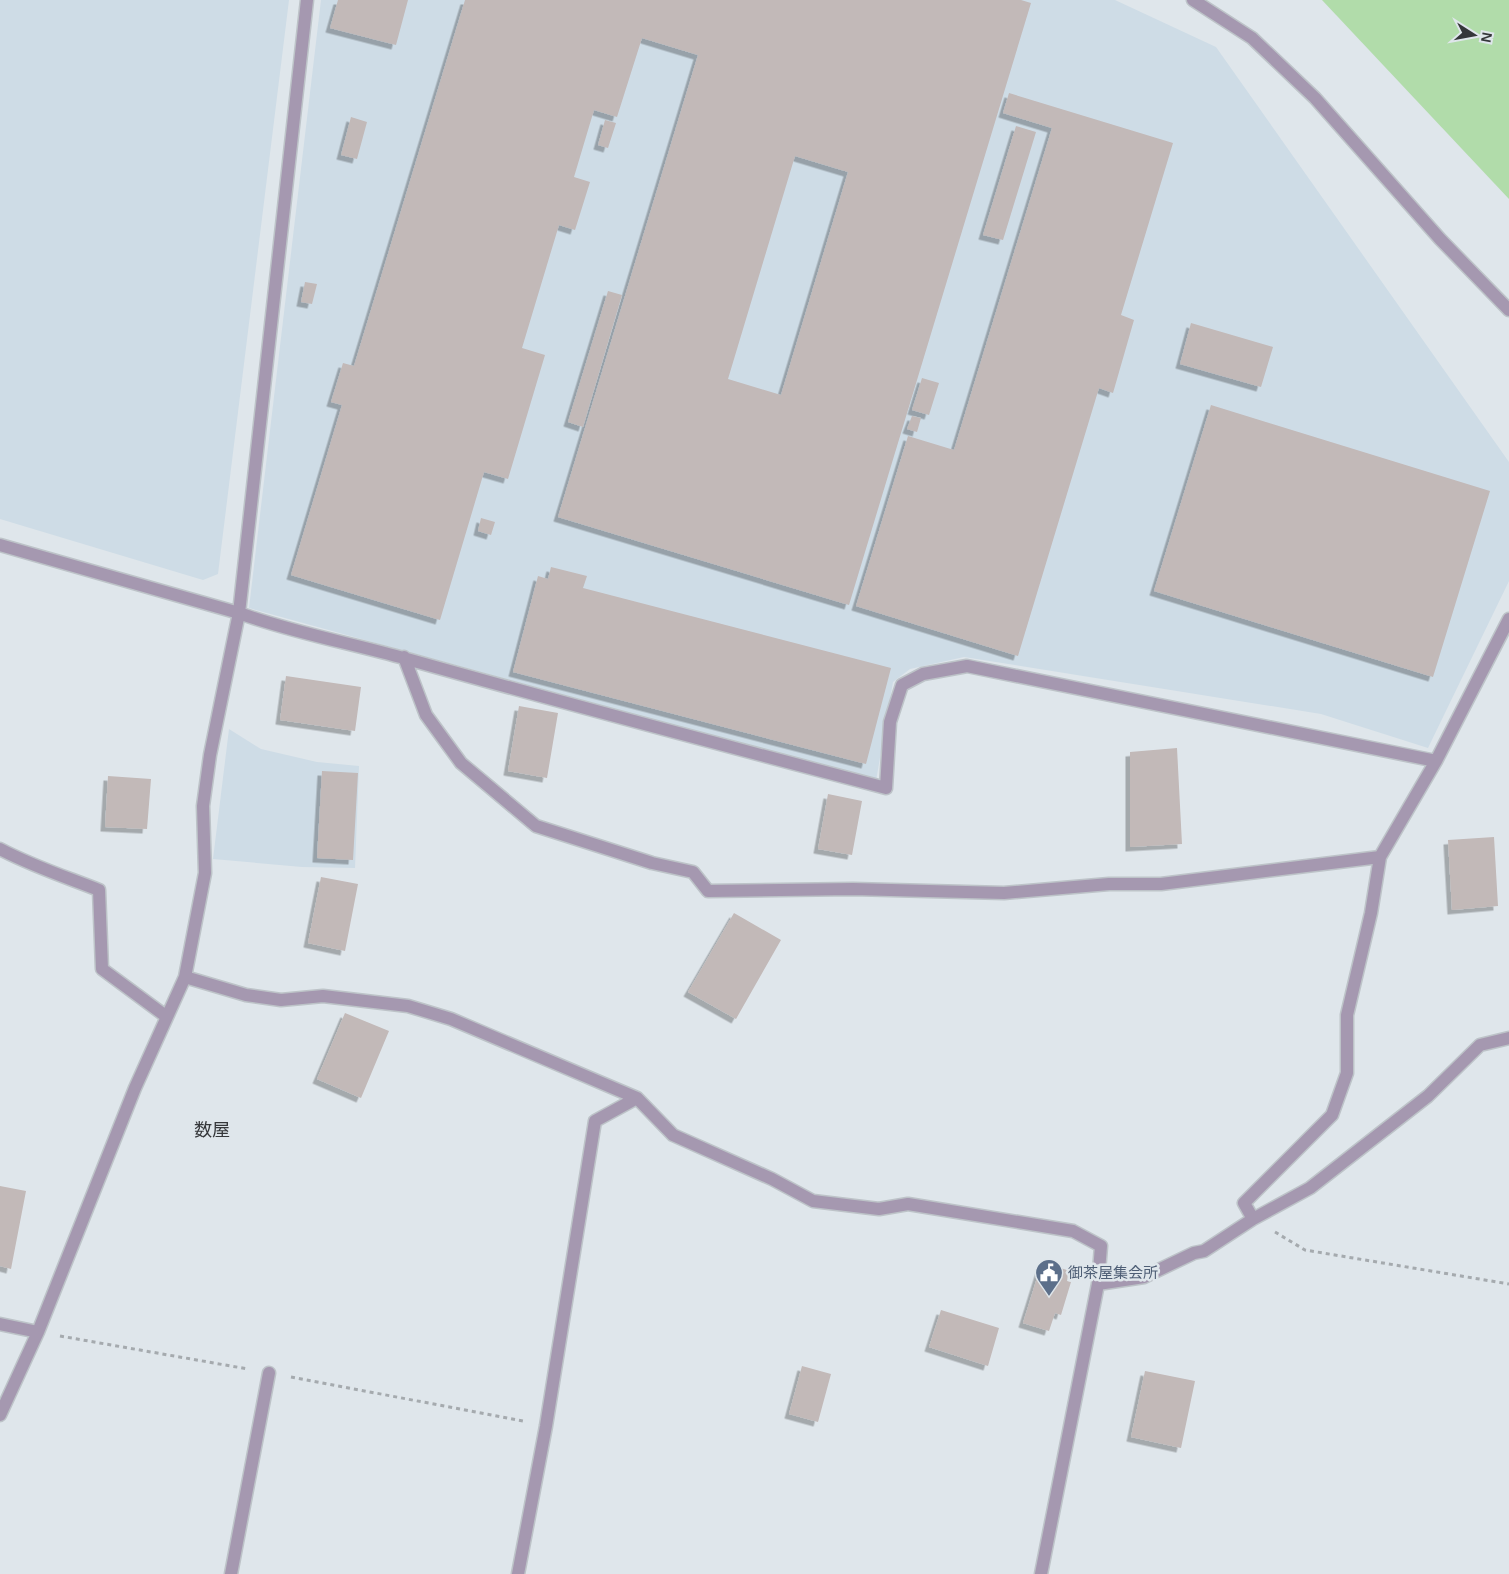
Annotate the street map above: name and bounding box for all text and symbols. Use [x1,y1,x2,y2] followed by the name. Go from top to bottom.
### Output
[1449,10,1499,60] north arrow
[1478,31,1496,44] text: N
[194,1120,230,1140] district label: 数屋
[1034,1258,1064,1297] public building icon: 御茶屋集会所
[1068,1264,1158,1281] place label: 御茶屋集会所

